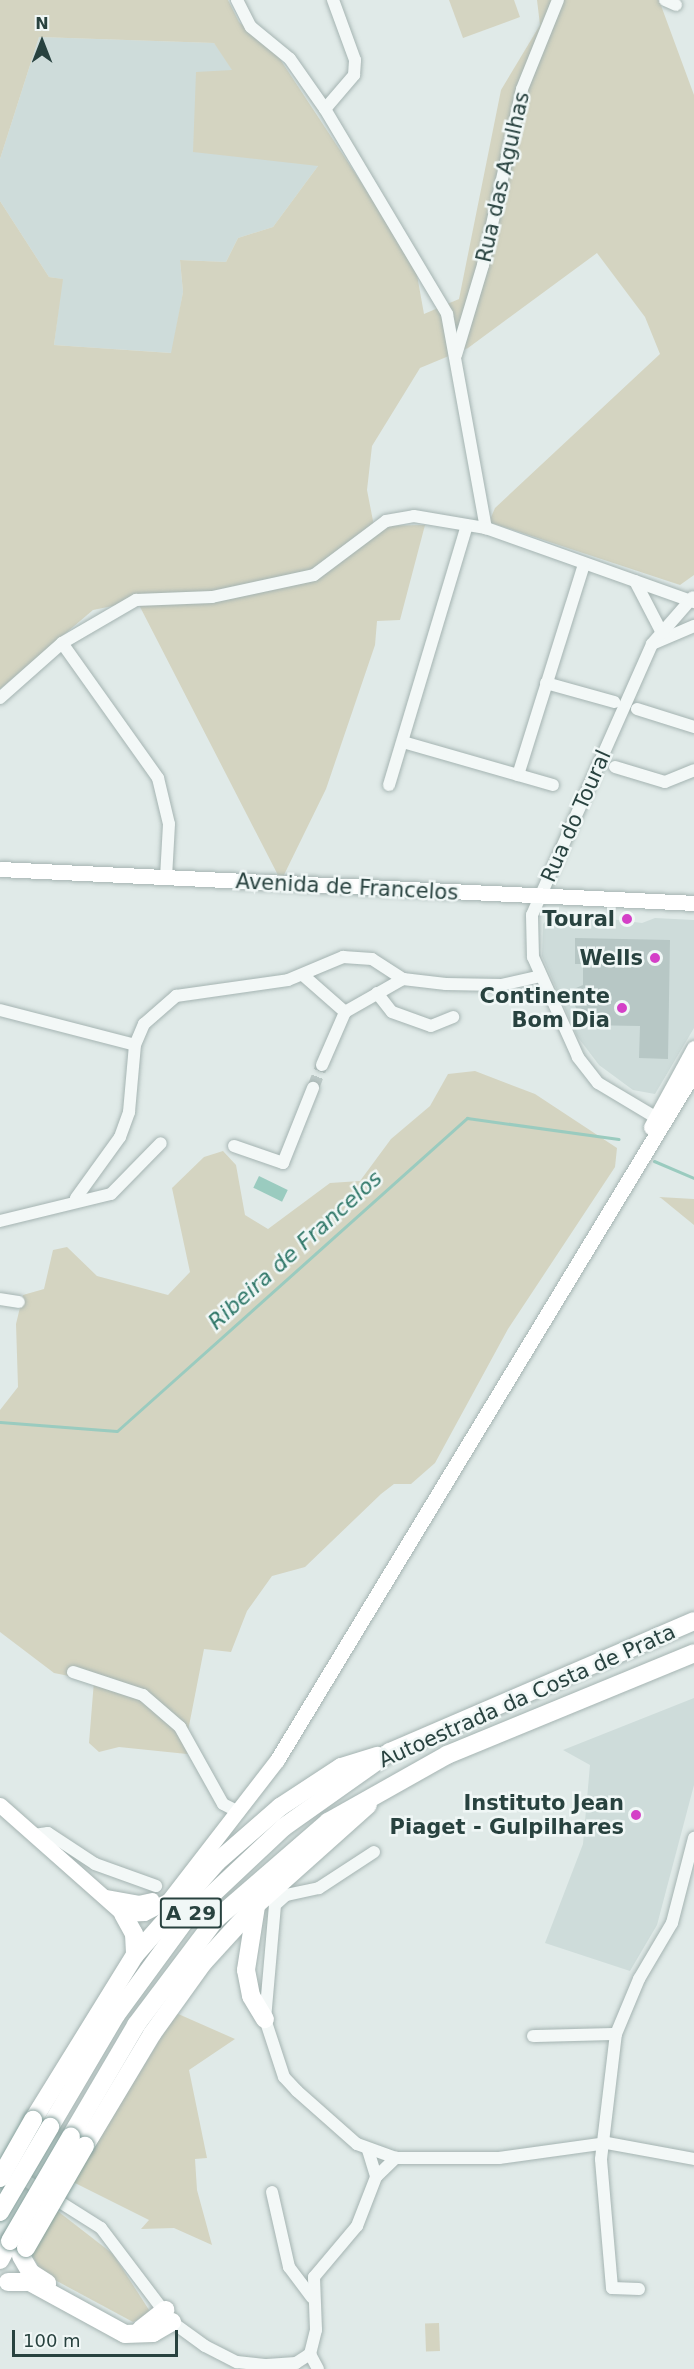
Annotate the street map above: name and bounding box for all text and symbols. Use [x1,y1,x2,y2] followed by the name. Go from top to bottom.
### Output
[12,12,72,72] north arrow
[35,14,49,33] text: N
[471,89,535,265] street label: Rua das Agulhas
[536,746,616,886] street label: Rua do Toural
[235,869,459,905] street label: Avenida de Francelos
[542,906,615,932] place label: Toural
[620,912,634,926] marker: Toural
[579,945,643,971] place label: Wells
[648,951,662,965] marker: Wells
[480,983,610,1033] place label: Continente Bom Dia
[615,1001,629,1015] marker: Continente Bom Dia
[203,1165,387,1335] water label: Ribeira de Francelos
[375,1619,679,1773] street label: Autoestrada da Costa de Prata
[390,1790,624,1840] place label: Instituto Jean Piaget - Gulpilhares
[629,1808,643,1822] marker: Instituto Jean Piaget - Gulpilhares
[160,1896,222,1930] road number: A 29
[15,2318,182,2356] scale bar
[23,2330,81,2351] text: 100 m

